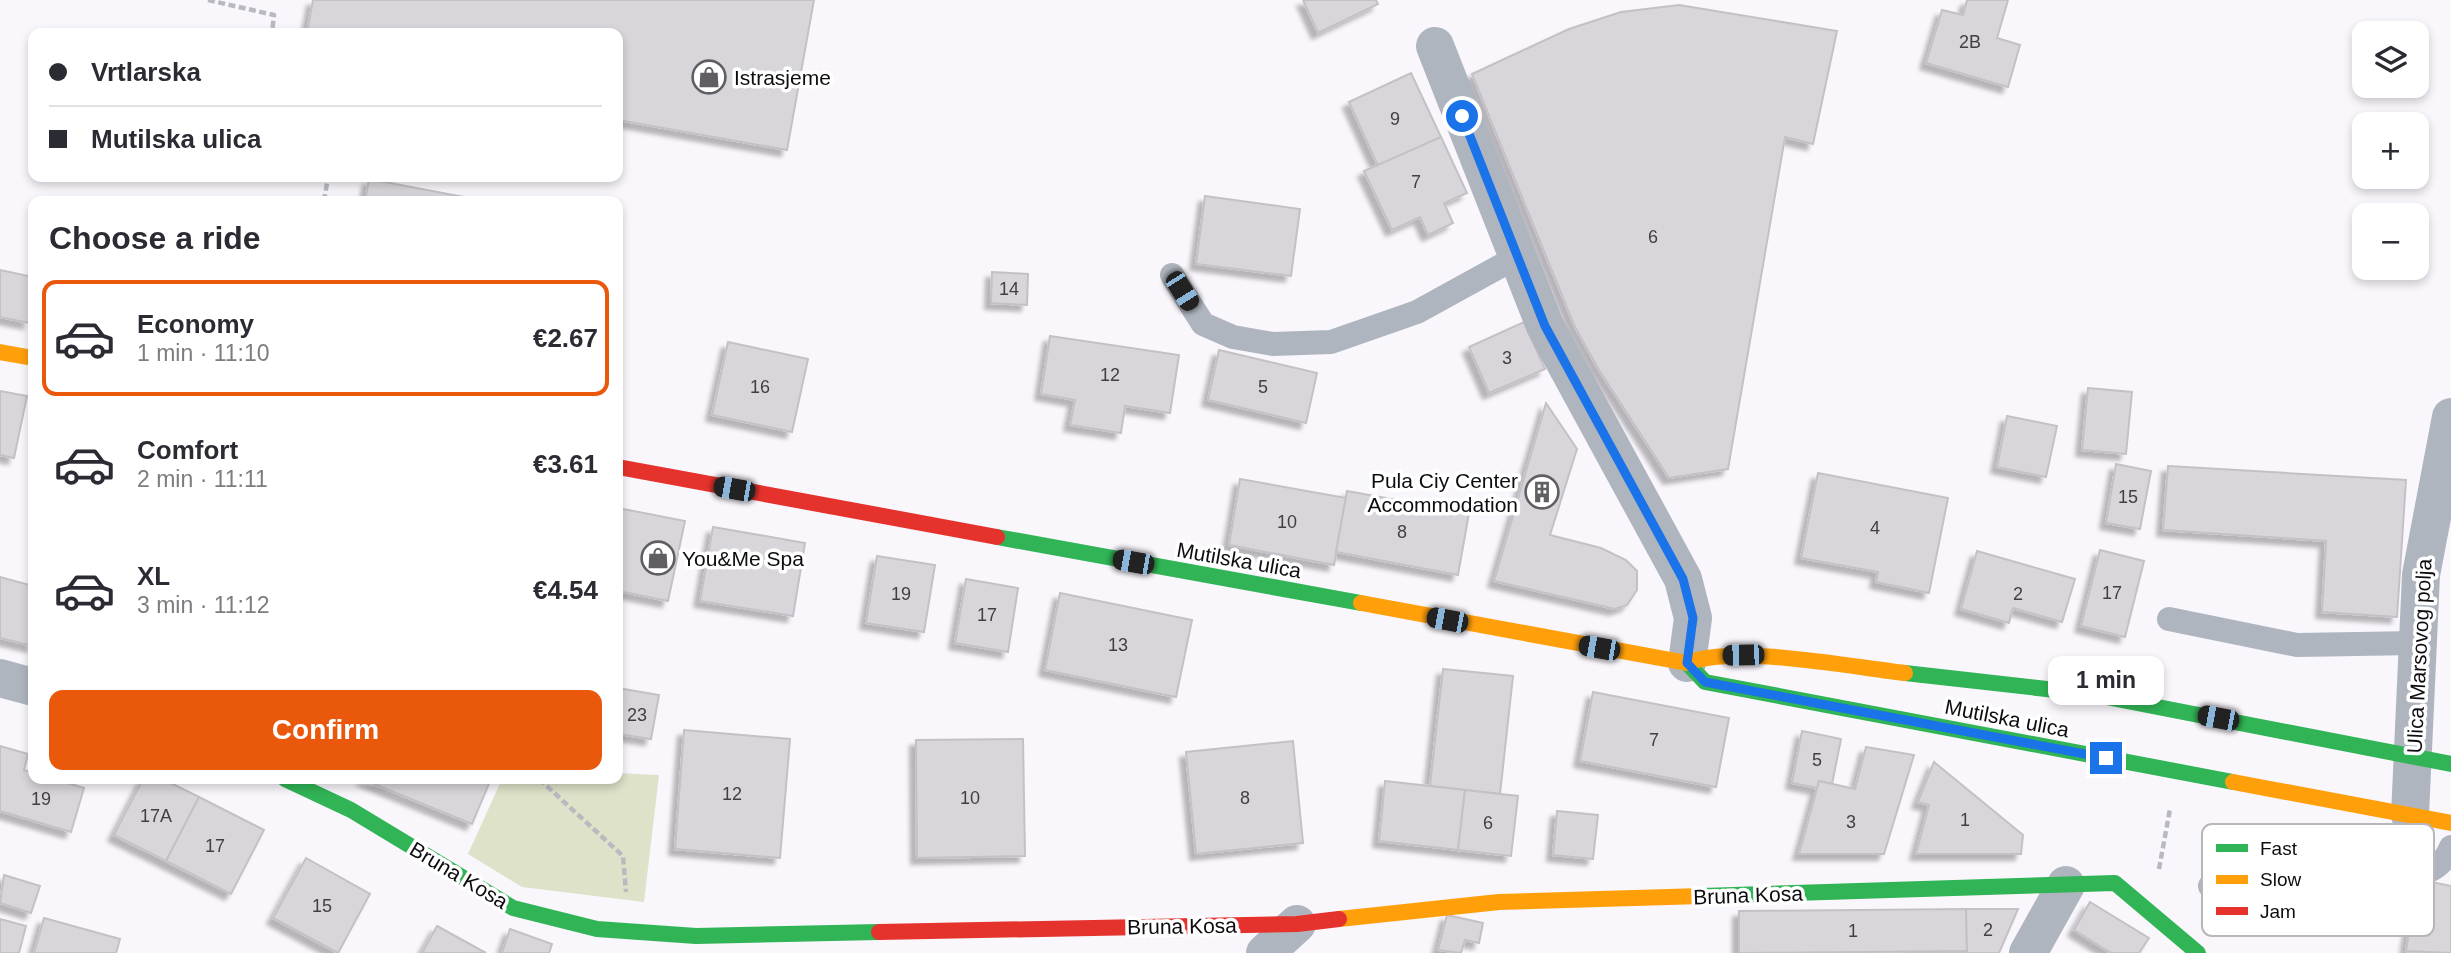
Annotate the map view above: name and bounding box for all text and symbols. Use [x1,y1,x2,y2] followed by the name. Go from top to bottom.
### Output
[2352,21,2429,280] map controls
[2352,21,2429,98] button: layers
[1959,32,1981,52] house number: 2B
[91,57,201,87] text: Vrtlarska
[690,58,728,96] shop icon: Istrasjeme
[734,66,831,89] place label: Istrasjeme
[1446,100,1478,132] route start
[1390,109,1400,129] house number: 9
[2352,112,2429,189] button: +
[91,124,262,154] text: Mutilska ulica
[1411,172,1421,192] house number: 7
[2352,203,2429,280] button: −
[49,220,261,256] text: Choose a ride
[1648,227,1658,247] house number: 6
[1162,268,1203,314] car
[999,279,1019,299] house number: 14
[53,307,116,370] icon: car
[137,309,254,339] text: Economy
[533,323,598,353] text: €2.67
[137,340,270,366] text: 1 min · 11:10
[1502,348,1512,368] house number: 3
[1100,365,1120,385] house number: 12
[750,377,770,397] house number: 16
[1258,377,1268,397] house number: 5
[53,433,116,496] icon: car
[137,435,238,465] text: Comfort
[533,449,598,479] text: €3.61
[137,466,268,492] text: 2 min · 11:11
[1367,469,1518,516] place label: Pula Ciy Center Accommodation
[1523,473,1561,511] building icon: Pula Ciy Center Accommodation
[712,475,757,503] car
[2118,487,2138,507] house number: 15
[1277,512,1297,532] house number: 10
[1870,518,1880,538] house number: 4
[1397,522,1407,542] house number: 8
[1175,538,1303,582] street label: Mutilska ulica
[639,539,677,577] shop icon: You&Me Spa
[682,547,804,570] place label: You&Me Spa
[1111,548,1156,576] car
[2402,558,2436,754] street label: Ulica Marsovog polja
[53,559,116,622] icon: car
[137,561,170,591] text: XL
[533,575,598,605] text: €4.54
[2102,583,2122,603] house number: 17
[891,584,911,604] house number: 19
[2013,584,2023,604] house number: 2
[137,592,270,618] text: 3 min · 11:12
[977,605,997,625] house number: 17
[1425,606,1470,634] car
[1577,634,1622,662] car
[1108,635,1128,655] house number: 13
[1722,644,1765,666] car
[2048,656,2164,706] callout: 1 min
[2076,667,2136,693] text: 1 min
[49,690,602,770] button: Confirm
[1943,695,2071,741] street label: Mutilska ulica
[2196,704,2241,732] car
[627,705,647,725] house number: 23
[1649,730,1659,750] house number: 7
[2090,742,2122,774] route end
[1812,750,1822,770] house number: 5
[722,784,742,804] house number: 12
[960,788,980,808] house number: 10
[1240,788,1250,808] house number: 8
[31,789,51,809] house number: 19
[140,806,172,826] house number: 17A
[1960,810,1970,830] house number: 1
[1846,812,1856,832] house number: 3
[1483,813,1493,833] house number: 6
[2202,824,2434,936] legend
[205,836,225,856] house number: 17
[406,837,512,913] street label: Bruna Kosa
[2260,838,2298,859] text: Fast
[2260,869,2301,890] text: Slow
[1693,882,1804,908] street label: Bruna Kosa
[312,896,332,916] house number: 15
[2260,901,2296,922] text: Jam
[1127,914,1237,938] street label: Bruna Kosa
[1983,920,1993,940] house number: 2
[1848,921,1858,941] house number: 1

